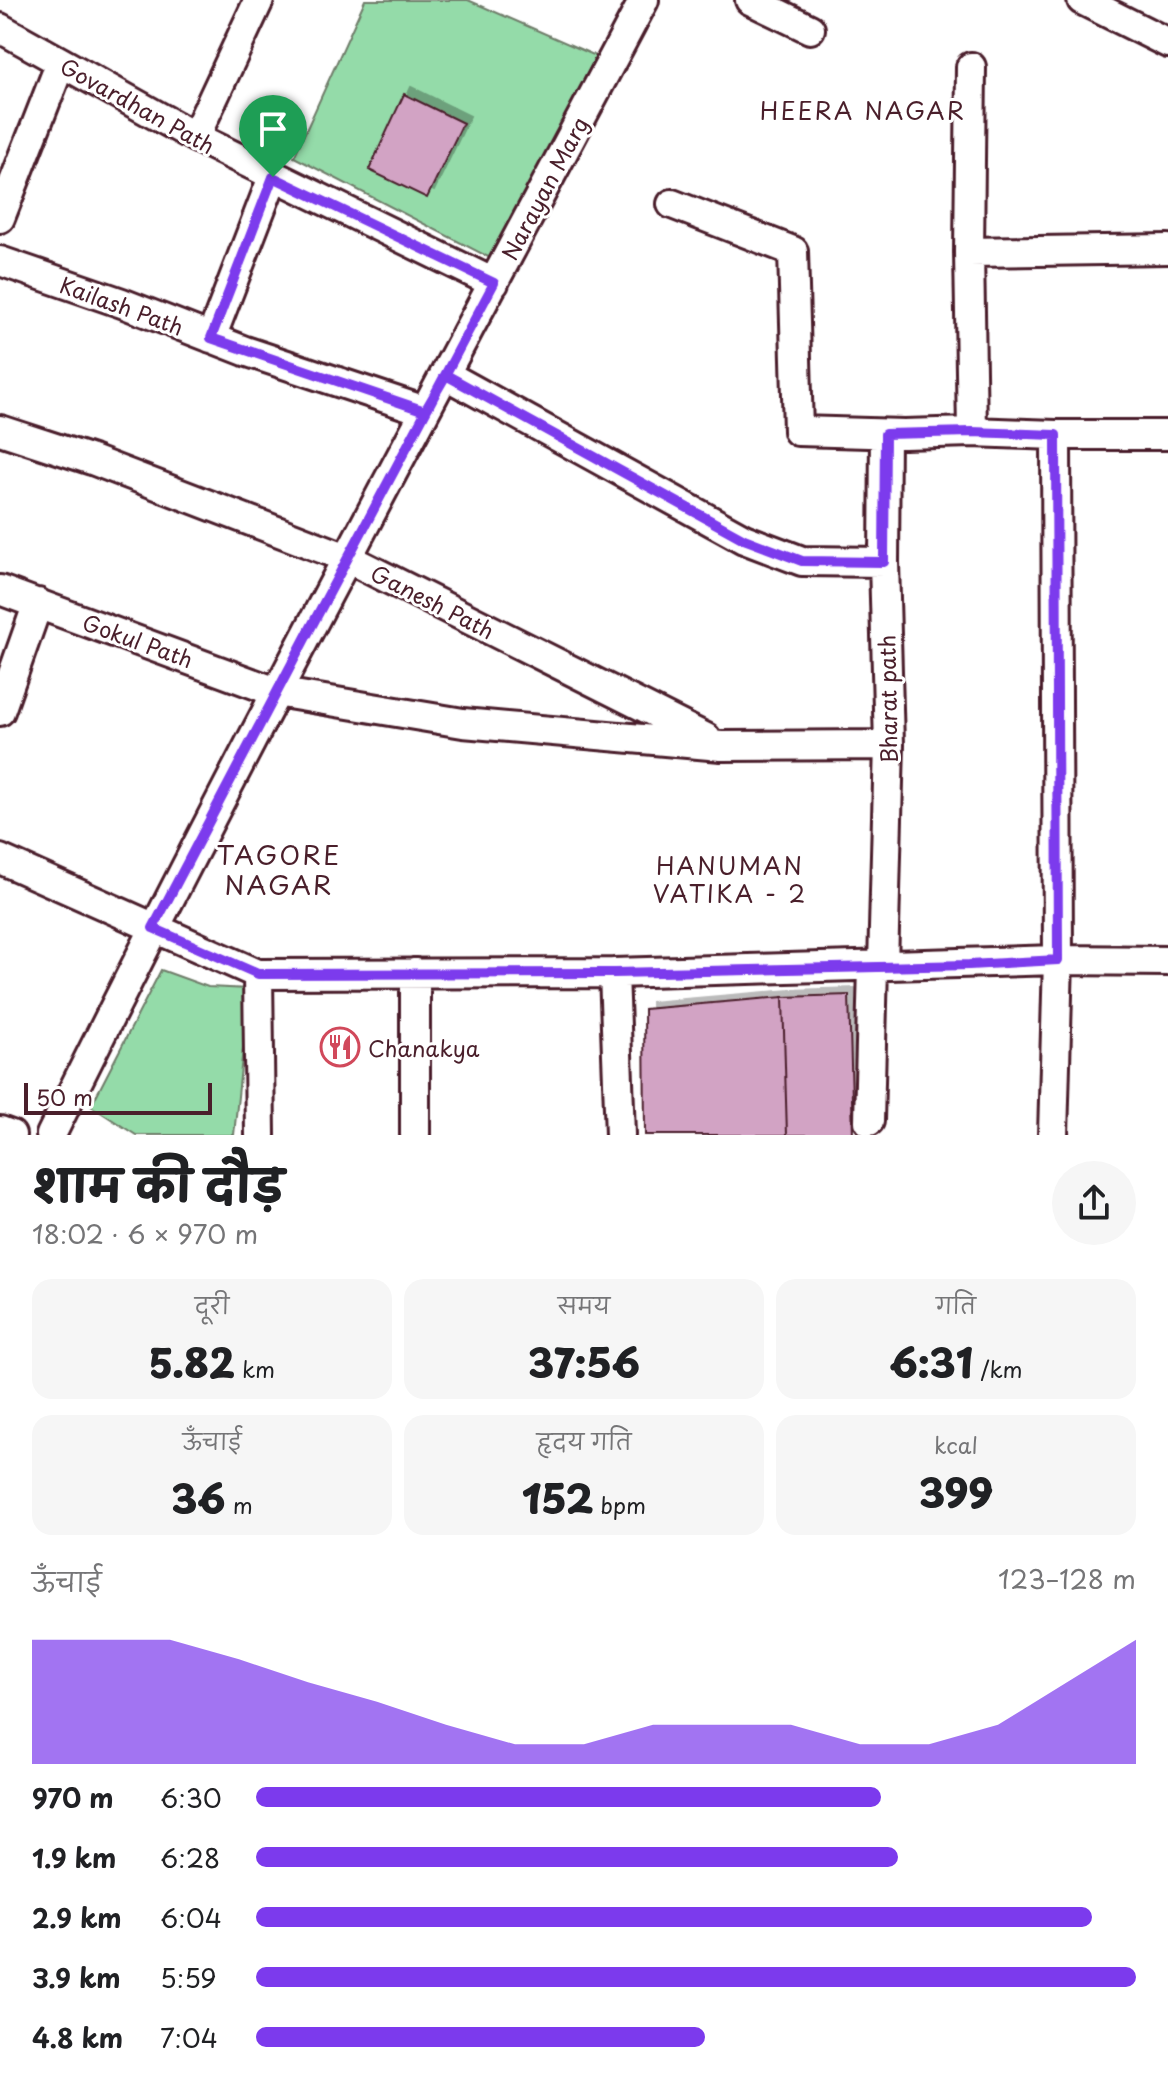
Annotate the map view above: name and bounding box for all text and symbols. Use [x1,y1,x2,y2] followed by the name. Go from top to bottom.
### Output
[55,49,221,161] street label: Govardhan Path
[760,92,966,128] district label: HEERA NAGAR
[239,95,307,177] pin
[251,107,295,151] icon: arrive
[492,111,596,265] street label: Narayan Marg
[56,267,188,343] street label: Kailash Path
[365,556,501,646] street label: Ganesh Path
[78,605,198,675] street label: Gokul Path
[869,635,905,763] street label: Bharat path
[217,835,341,904] district label: TAGORE NAGAR
[653,847,807,911] district label: HANUMAN VATIKA - 2
[319,1026,361,1068] restaurant icon: Chanakya
[368,1031,480,1064] place label: Chanakya
[24,1079,212,1115] scale bar
[36,1080,93,1113] text: 50 m
[32,1151,284,1217] text: शाम की दौड़
[1052,1161,1136,1245] button: share
[32,1214,258,1253] text: 18:02 · 6 × 970 m
[195,1288,229,1321] text: दूरी
[558,1288,610,1321] text: समय
[936,1288,976,1321] text: गति
[149,1331,235,1392] text: 5.82
[528,1331,640,1392] text: 37:56
[890,1331,973,1392] text: 6:31
[235,1352,275,1385] text: km
[973,1352,1023,1385] text: /km
[182,1424,242,1457] text: ऊँचाई
[537,1424,631,1457] text: हृदय गति
[934,1428,978,1461] text: kcal
[919,1461,993,1522] text: 399
[171,1467,226,1528] text: 36
[522,1467,593,1528] text: 152
[226,1488,253,1521] text: m
[593,1488,646,1521] text: bpm
[998,1559,1136,1598] text: 123–128 m
[32,1562,102,1601] text: ऊँचाई
[32,1778,114,1817] text: 970 m
[160,1778,222,1817] text: 6:30
[32,1838,116,1877] text: 1.9 km
[160,1838,220,1877] text: 6:28
[32,1898,122,1937] text: 2.9 km
[160,1898,222,1937] text: 6:04
[32,1958,121,1997] text: 3.9 km
[160,1958,217,1997] text: 5:59
[32,2018,123,2057] text: 4.8 km
[160,2018,218,2057] text: 7:04

